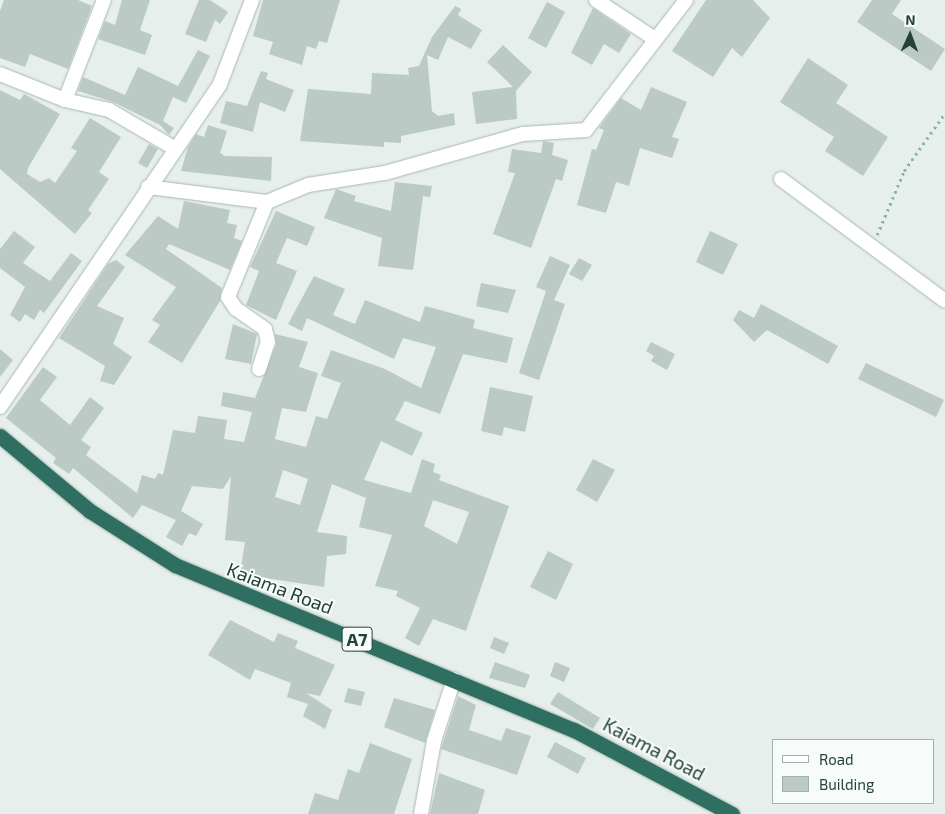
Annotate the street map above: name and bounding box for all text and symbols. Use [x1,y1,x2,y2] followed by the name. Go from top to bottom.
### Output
[885,10,935,60] north arrow
[905,11,916,28] text: N
[224,557,336,619] street label: Kaiama Road
[341,624,373,654] road number: A7
[599,713,709,785] street label: Kaiama Road
[772,739,935,804] legend
[819,750,854,768] text: Road
[819,775,874,793] text: Building

